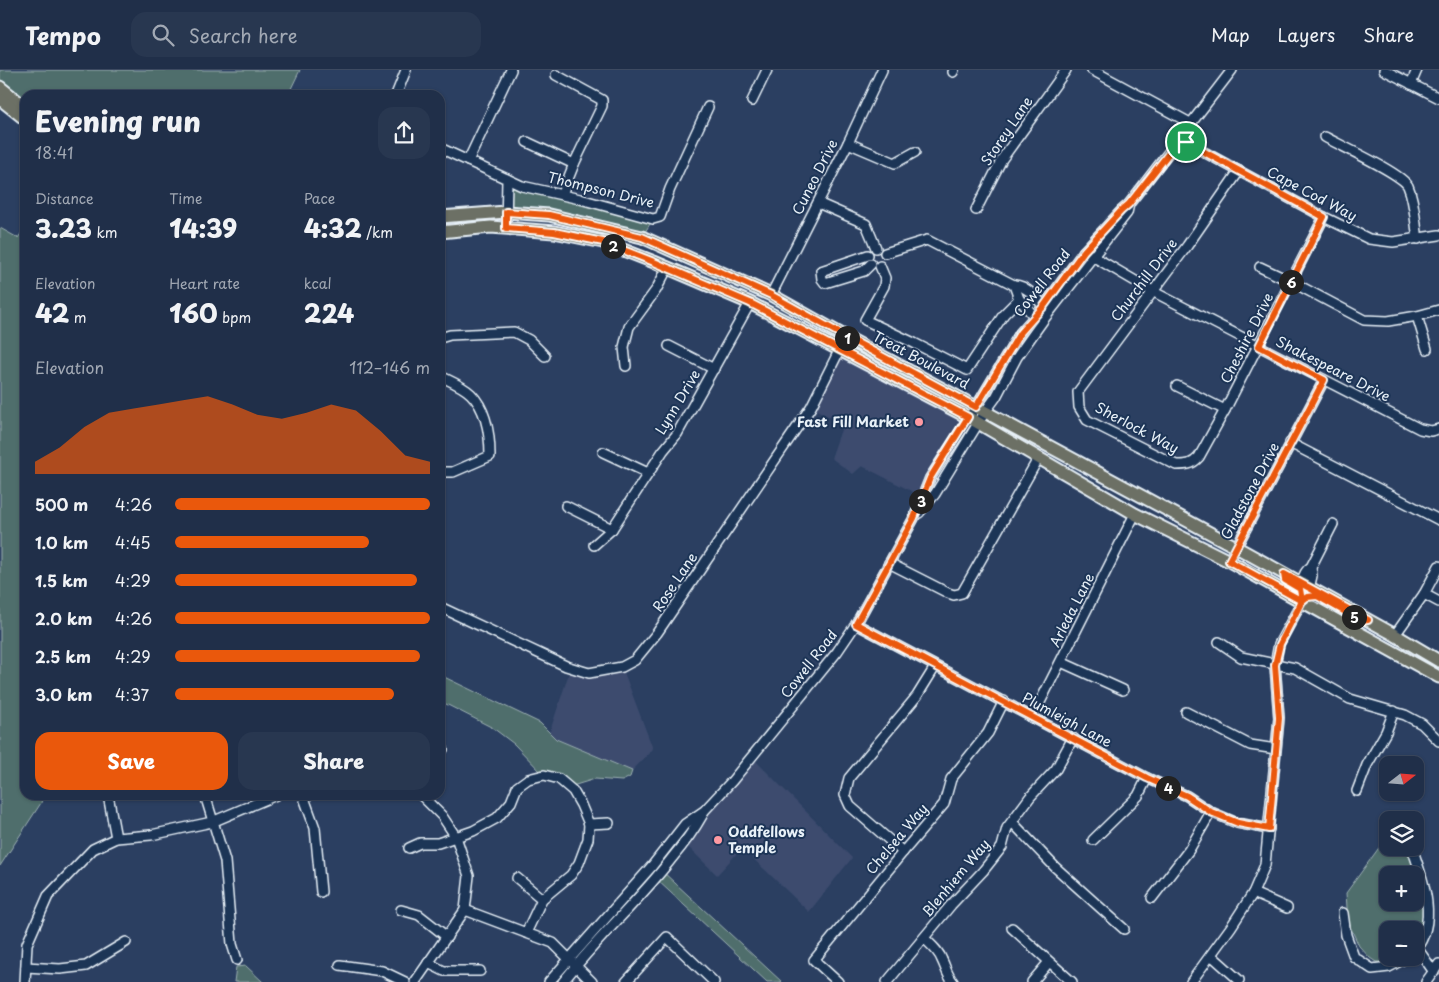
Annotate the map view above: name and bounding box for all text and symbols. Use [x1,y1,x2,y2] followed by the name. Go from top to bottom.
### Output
[131,12,481,57] search box
[25,17,101,53] text: Tempo
[149,21,177,49] icon: search
[189,21,297,49] text: Search here
[1211,21,1250,48] text: Map
[1278,21,1335,48] text: Layers
[1363,21,1414,48] text: Share
[976,92,1038,170] street label: Storey Lane
[35,99,201,142] text: Evening run
[378,107,430,159] button: share
[1165,121,1207,163] pin
[1172,128,1200,156] icon: arrive
[786,135,843,218] street label: Cuneo Drive
[35,140,74,164] text: 18:41
[1263,161,1361,226] street label: Cape Cod Way
[546,166,657,213] street label: Thompson Drive
[35,188,94,209] text: Distance
[169,188,202,209] text: Time
[304,188,335,209] text: Pace
[35,209,92,247] text: 3.23
[169,209,237,247] text: 14:39
[304,209,362,247] text: 4:32
[92,222,118,243] text: km
[362,222,393,243] text: /km
[600,234,626,258] pin: 2
[1105,234,1182,326] street label: Churchill Drive
[609,236,618,257] text: 2
[1008,244,1075,321] street label: Cowell Road
[1278,270,1304,294] pin: 6
[1287,272,1296,293] text: 6
[35,273,95,294] text: Elevation
[169,273,240,294] text: Heart rate
[304,273,332,294] text: kcal
[1215,289,1278,387] street label: Cheshire Drive
[35,294,69,332] text: 42
[169,294,218,332] text: 160
[304,294,354,332] text: 224
[69,307,86,328] text: m
[218,307,251,328] text: bpm
[869,325,974,394] street label: Treat Boulevard
[834,326,860,350] pin: 1
[844,328,851,349] text: 1
[1272,331,1394,407] street label: Shakespeare Drive
[35,355,104,379] text: Elevation
[349,355,430,379] text: 112–146 m
[650,365,705,438] street label: Lynn Drive
[1092,397,1183,458] street label: Sherlock Way
[797,411,909,432] place label: Fast Fill Market
[913,416,925,428] marker: Fast Fill Market
[1215,438,1284,543] street label: Gladstone Drive
[908,488,934,514] pin: 3
[917,491,926,512] text: 3
[35,492,88,516] text: 500 m
[115,492,152,516] text: 4:26
[35,530,88,554] text: 1.0 km
[115,530,151,554] text: 4:45
[647,548,702,616] street label: Rose Lane
[35,568,88,592] text: 1.5 km
[115,568,151,592] text: 4:29
[1044,569,1099,650] street label: Arleda Lane
[1342,604,1366,630] pin: 5
[35,606,92,630] text: 2.0 km
[115,606,152,630] text: 4:26
[1350,607,1359,628] text: 5
[775,625,842,702] street label: Cowell Road
[35,644,91,668] text: 2.5 km
[115,644,151,668] text: 4:29
[35,682,92,706] text: 3.0 km
[115,682,149,706] text: 4:37
[1018,687,1116,752] street label: Plumleigh Lane
[35,732,228,790] button: Save
[238,732,430,790] button: Share
[1379,756,1424,801] north arrow
[1379,756,1424,966] map controls
[1156,776,1180,800] pin: 4
[1164,778,1173,799] text: 4
[861,799,933,879] street label: Chelsea Way
[1379,811,1424,856] button: layers
[728,821,805,858] place label: Oddfellows Temple
[712,834,724,846] marker: Oddfellows Temple
[917,834,995,921] street label: Blenhiem Way
[1379,866,1424,911] button: +
[1379,921,1424,966] button: −

